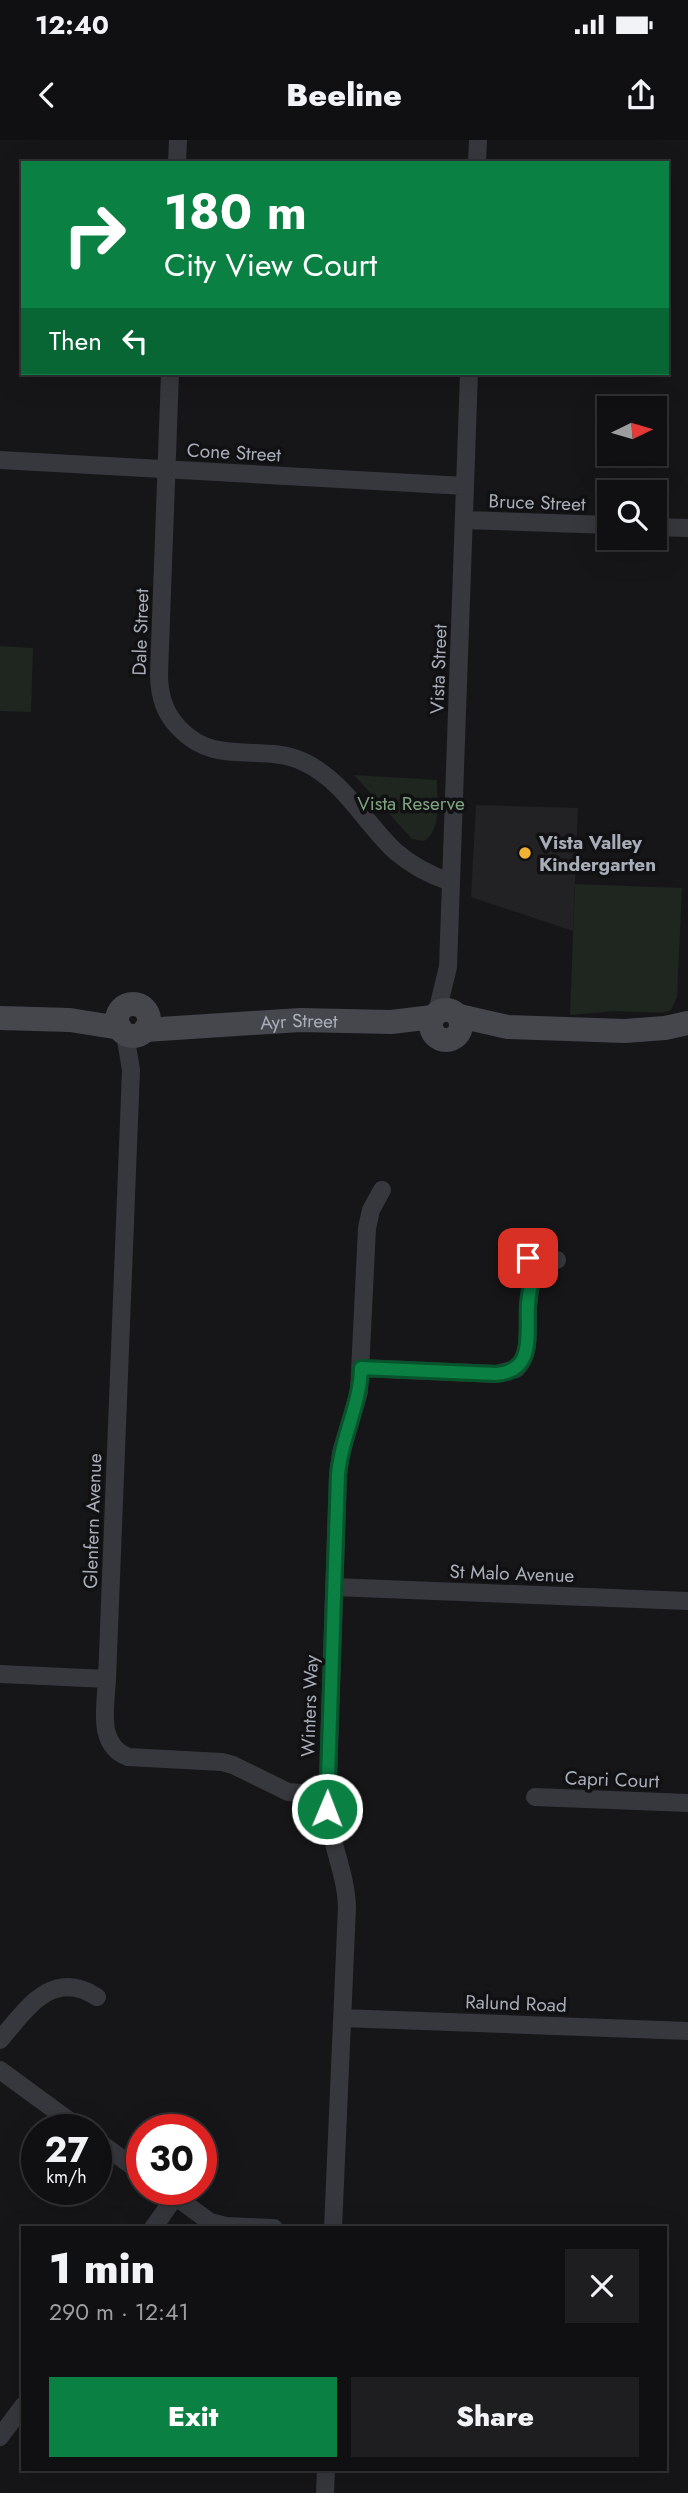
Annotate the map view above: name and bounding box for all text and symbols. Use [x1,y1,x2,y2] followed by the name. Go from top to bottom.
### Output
[35,6,109,44] text: 12:40
[286,72,402,118] text: Beeline
[28,76,66,114] icon: back
[622,76,660,114] icon: share
[164,177,307,247] text: 180 m
[49,189,140,280] icon: right
[164,242,377,288] text: City View Court
[49,322,102,360] text: Then
[116,322,154,360] icon: left
[597,396,667,466] north arrow
[597,396,667,550] map controls
[186,437,282,468] street label: Cone Street
[597,480,667,550] button: search
[488,487,586,518] street label: Bruce Street
[125,588,156,676] street label: Dale Street
[423,623,454,714] street label: Vista Street
[357,790,465,817] park label: Vista Reserve
[538,829,656,878] place label: Vista Valley Kindergarten
[517,845,533,861] marker: Vista Valley Kindergarten
[259,1007,338,1037] street label: Ayr Street
[498,1228,558,1288] pin
[509,1239,547,1277] icon: arrive
[77,1453,108,1589] street label: Glenfern Avenue
[449,1558,575,1589] street label: St Malo Avenue
[294,1654,325,1758] street label: Winters Way
[564,1764,660,1795] street label: Capri Court
[290,1772,364,1846] position arrow
[465,1988,567,2019] street label: Ralund Road
[126,2114,217,2205] speed limit sign: 30
[44,2125,89,2175] text: 27
[46,2164,87,2190] text: km/h
[49,2238,155,2299] text: 1 min
[565,2249,639,2323] button: close
[49,2295,189,2329] text: 290 m · 12:41
[49,2377,337,2457] button: Exit
[351,2377,639,2457] button: Share

